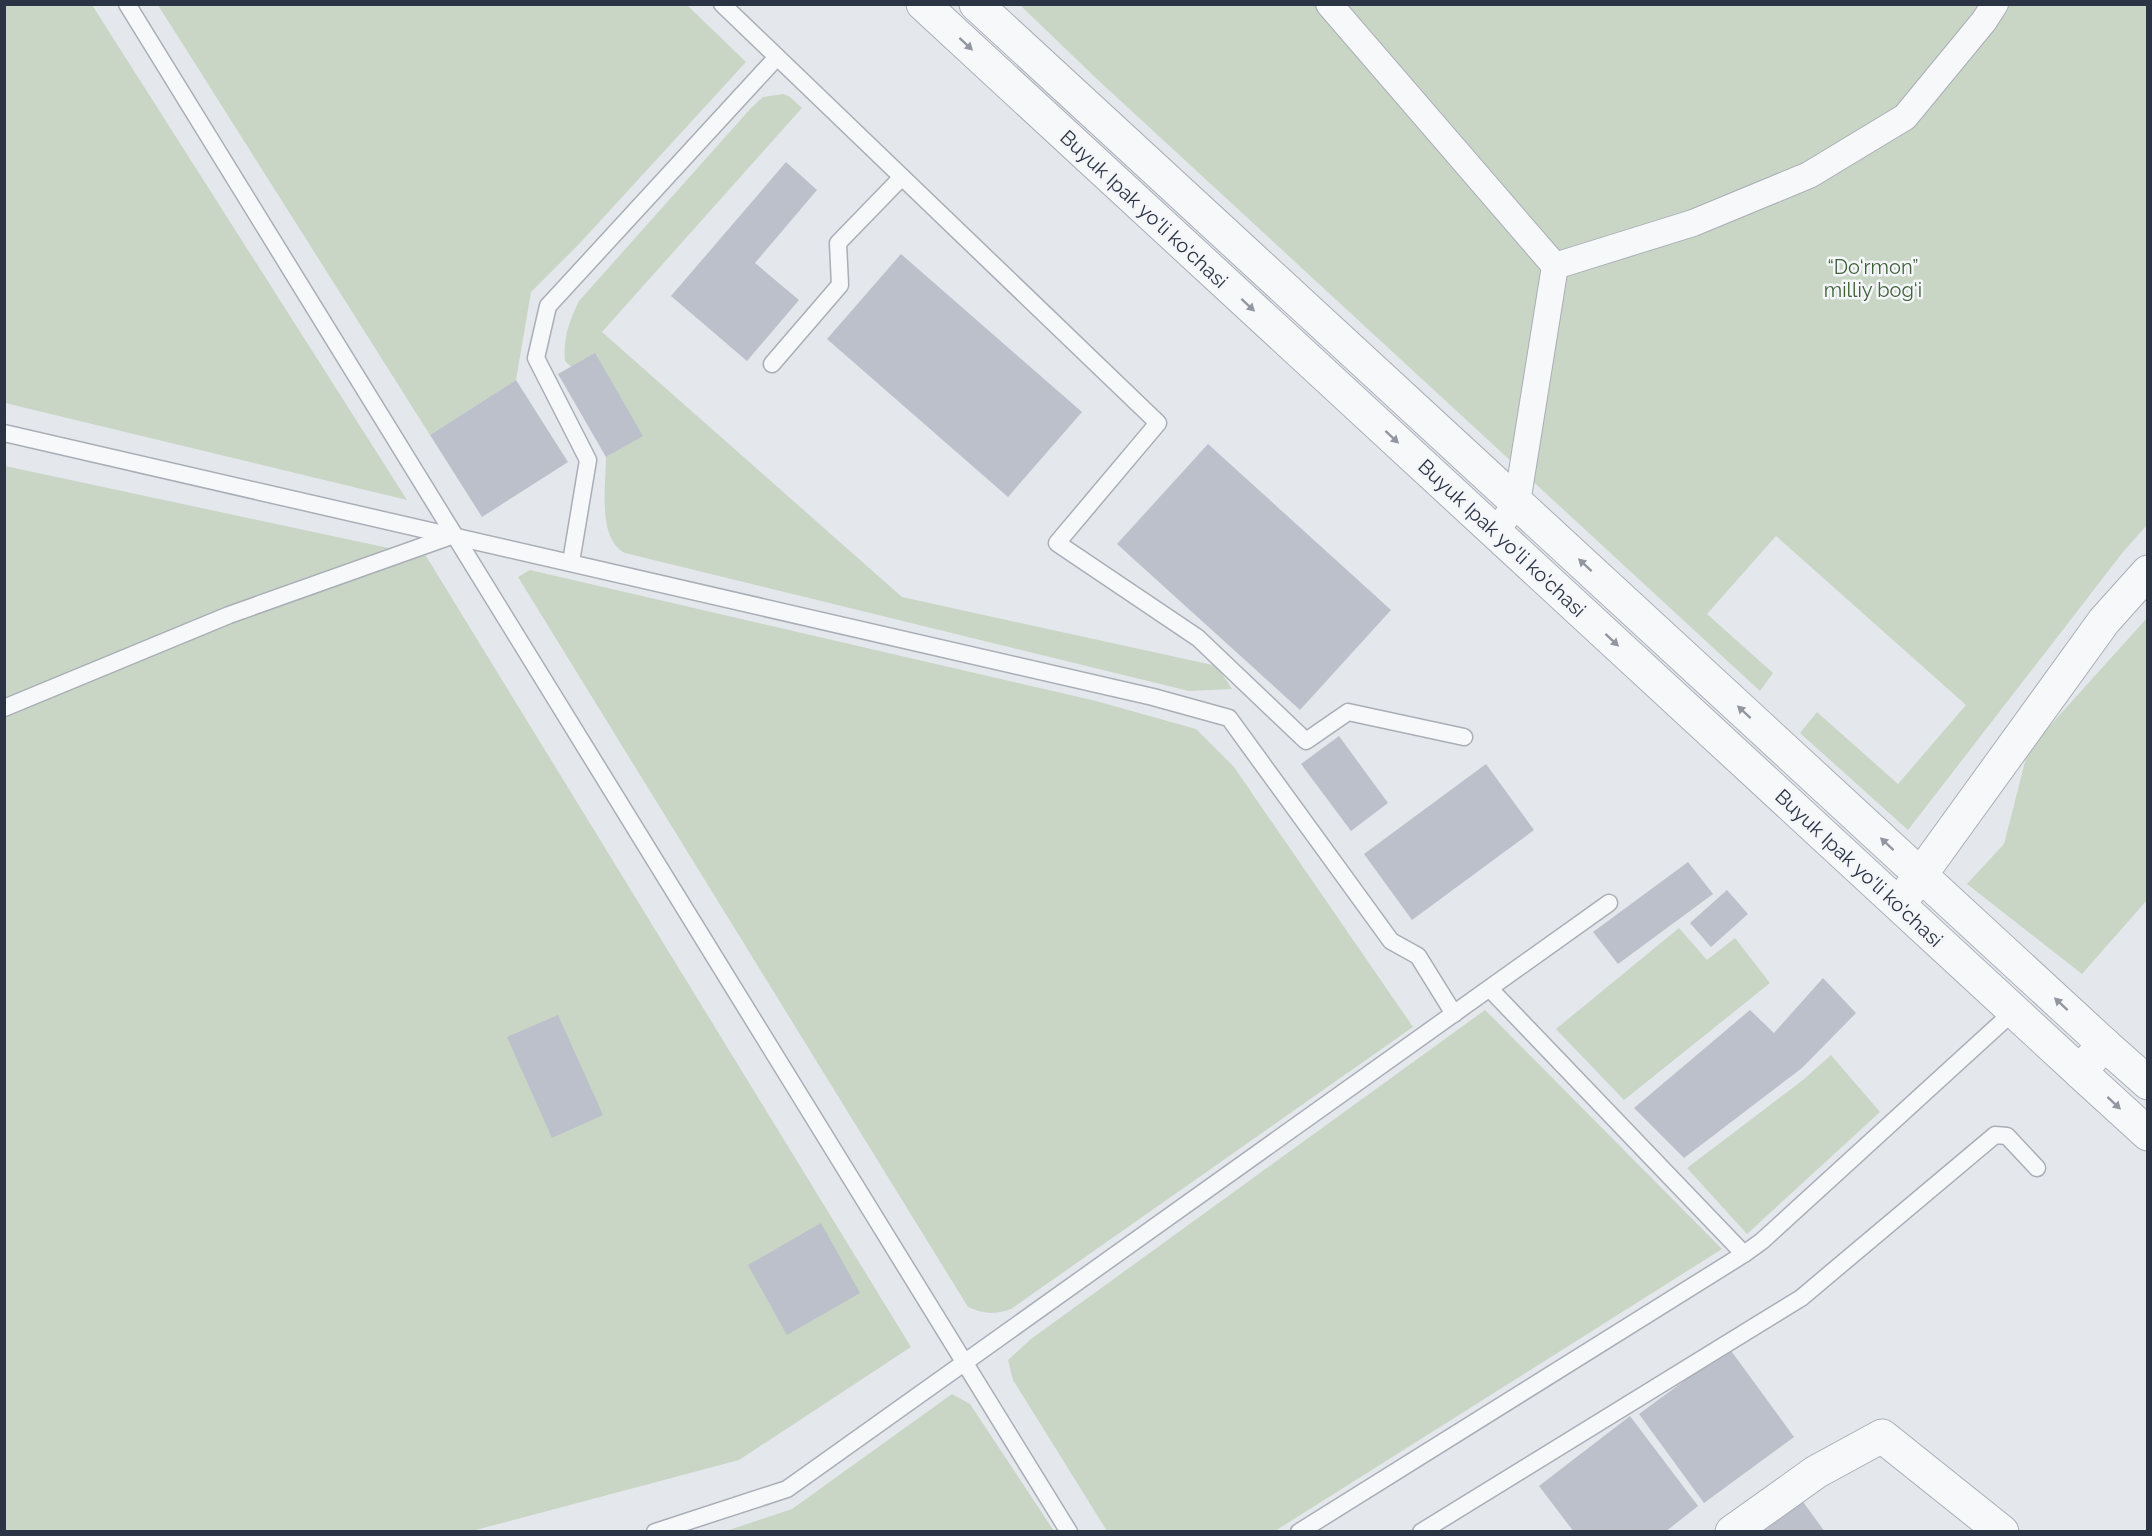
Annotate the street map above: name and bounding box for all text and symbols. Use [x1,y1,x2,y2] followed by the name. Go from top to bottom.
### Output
[958,37,973,50] one-way arrow
[1055,125,1233,293] street label: Buyuk Ipak yo'li ko'chasi
[1824,255,1922,302] park label: “Do‘rmon” milliy bog‘i
[1241,297,1255,311] one-way arrow
[1384,430,1399,444] one-way arrow
[1413,454,1591,622] street label: Buyuk Ipak yo'li ko'chasi
[1578,559,1593,572] one-way arrow
[1604,633,1619,646] one-way arrow
[1736,705,1751,719] one-way arrow
[1770,784,1948,952] street label: Buyuk Ipak yo'li ko'chasi
[1880,838,1895,851] one-way arrow
[2055,998,2069,1012] one-way arrow
[2106,1096,2121,1110] one-way arrow

